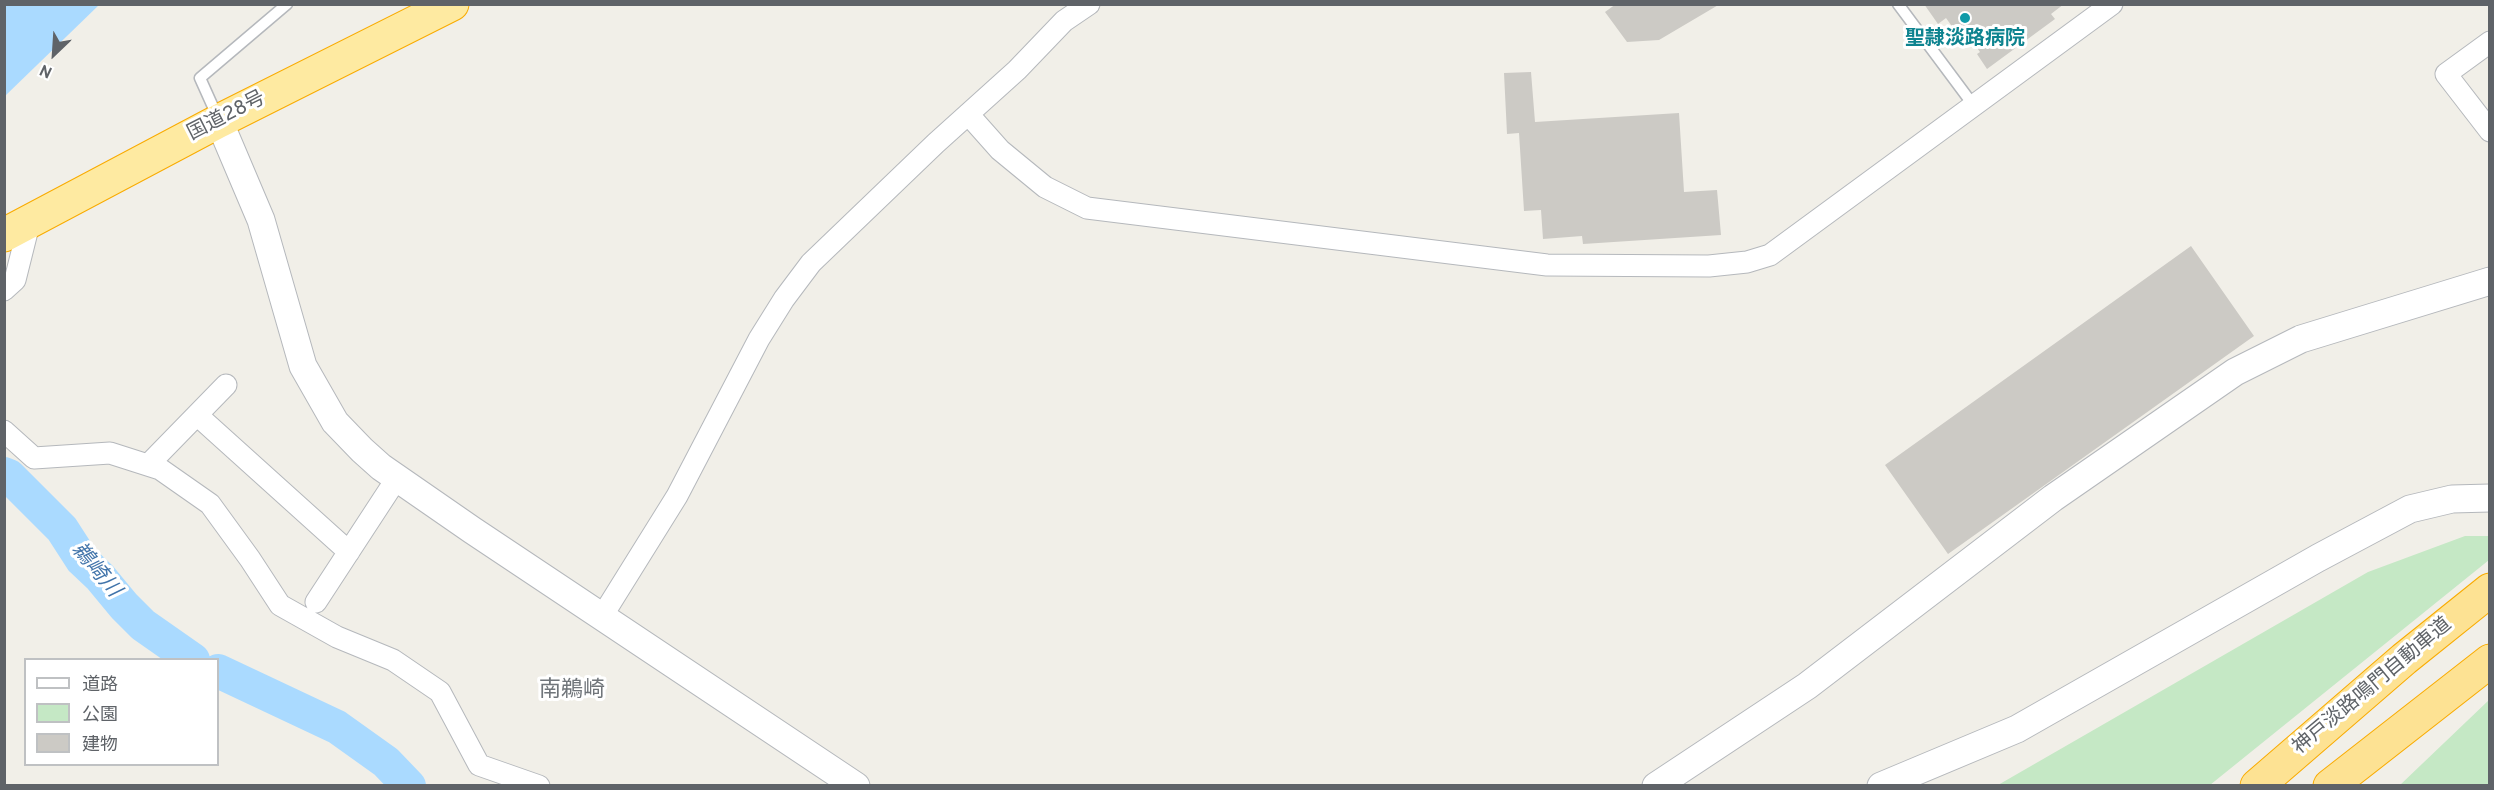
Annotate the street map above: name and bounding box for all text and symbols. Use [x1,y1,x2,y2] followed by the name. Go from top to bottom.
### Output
[1958,11,1972,25] marker: 聖隷淡路病院
[24,24,84,84] north arrow
[1905,28,2025,52] place label: 聖隷淡路病院
[37,59,56,82] text: N
[184,87,270,147] street label: 国道28号
[65,539,125,603] water label: 鵜崎川
[2289,614,2457,760] street label: 神戸淡路鳴門自動車道
[24,658,219,766] legend
[82,674,118,697] text: 道路
[539,679,605,705] district label: 南鵜崎
[82,704,118,727] text: 公園
[82,734,118,757] text: 建物

